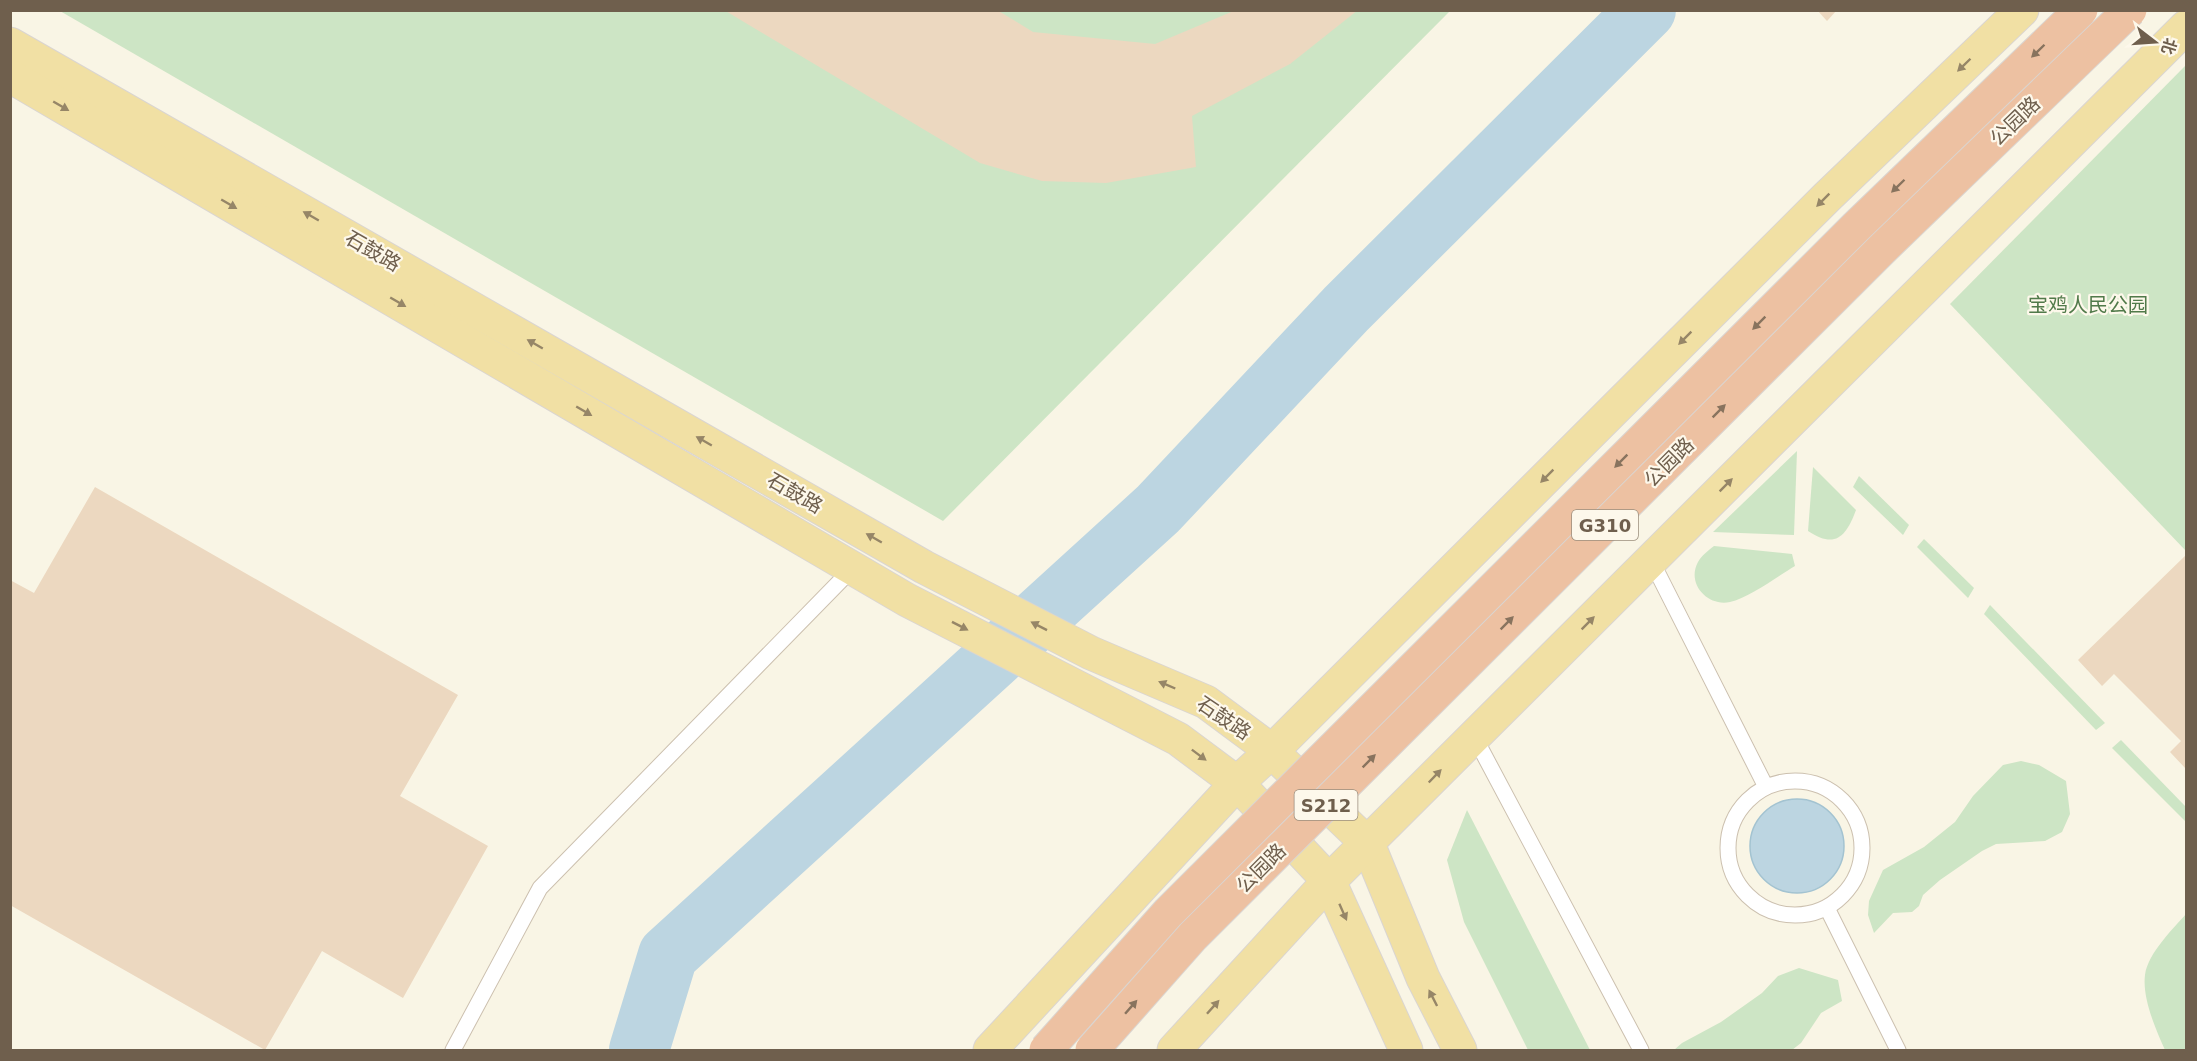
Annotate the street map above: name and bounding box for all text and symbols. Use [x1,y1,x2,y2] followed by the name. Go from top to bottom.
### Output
[2125,12,2185,72] north arrow
[2157,36,2180,57] text: 北
[2031,44,2046,58] one-way arrow
[1957,58,1971,72] one-way arrow
[1985,92,2045,150] street label: 公园路
[53,100,69,111] one-way arrow
[1891,179,1905,193] one-way arrow
[1817,193,1831,207] one-way arrow
[221,199,238,209] one-way arrow
[302,211,319,221] one-way arrow
[341,226,405,276] street label: 石鼓路
[2028,293,2148,317] park label: 宝鸡人民公园
[390,297,406,308] one-way arrow
[1753,316,1767,330] one-way arrow
[1678,331,1693,345] one-way arrow
[527,339,543,350] one-way arrow
[1712,405,1726,419] one-way arrow
[576,406,593,416] one-way arrow
[1639,432,1699,492] street label: 公园路
[696,436,712,447] one-way arrow
[1614,454,1629,468] one-way arrow
[763,468,827,518] street label: 石鼓路
[1541,468,1555,482] one-way arrow
[1718,478,1732,492] one-way arrow
[1572,510,1638,540] road number: G310
[865,534,882,544] one-way arrow
[1580,616,1594,630] one-way arrow
[1499,617,1513,631] one-way arrow
[1030,621,1047,631] one-way arrow
[951,622,968,631] one-way arrow
[1157,680,1175,690] one-way arrow
[1192,691,1256,745] street label: 石鼓路
[1191,748,1207,761] one-way arrow
[1361,755,1375,769] one-way arrow
[1428,768,1442,783] one-way arrow
[1294,790,1358,820] road number: S212
[1231,838,1291,898] street label: 公园路
[1338,904,1348,922] one-way arrow
[1429,990,1438,1007] one-way arrow
[1124,1000,1137,1015] one-way arrow
[1206,1000,1220,1015] one-way arrow

